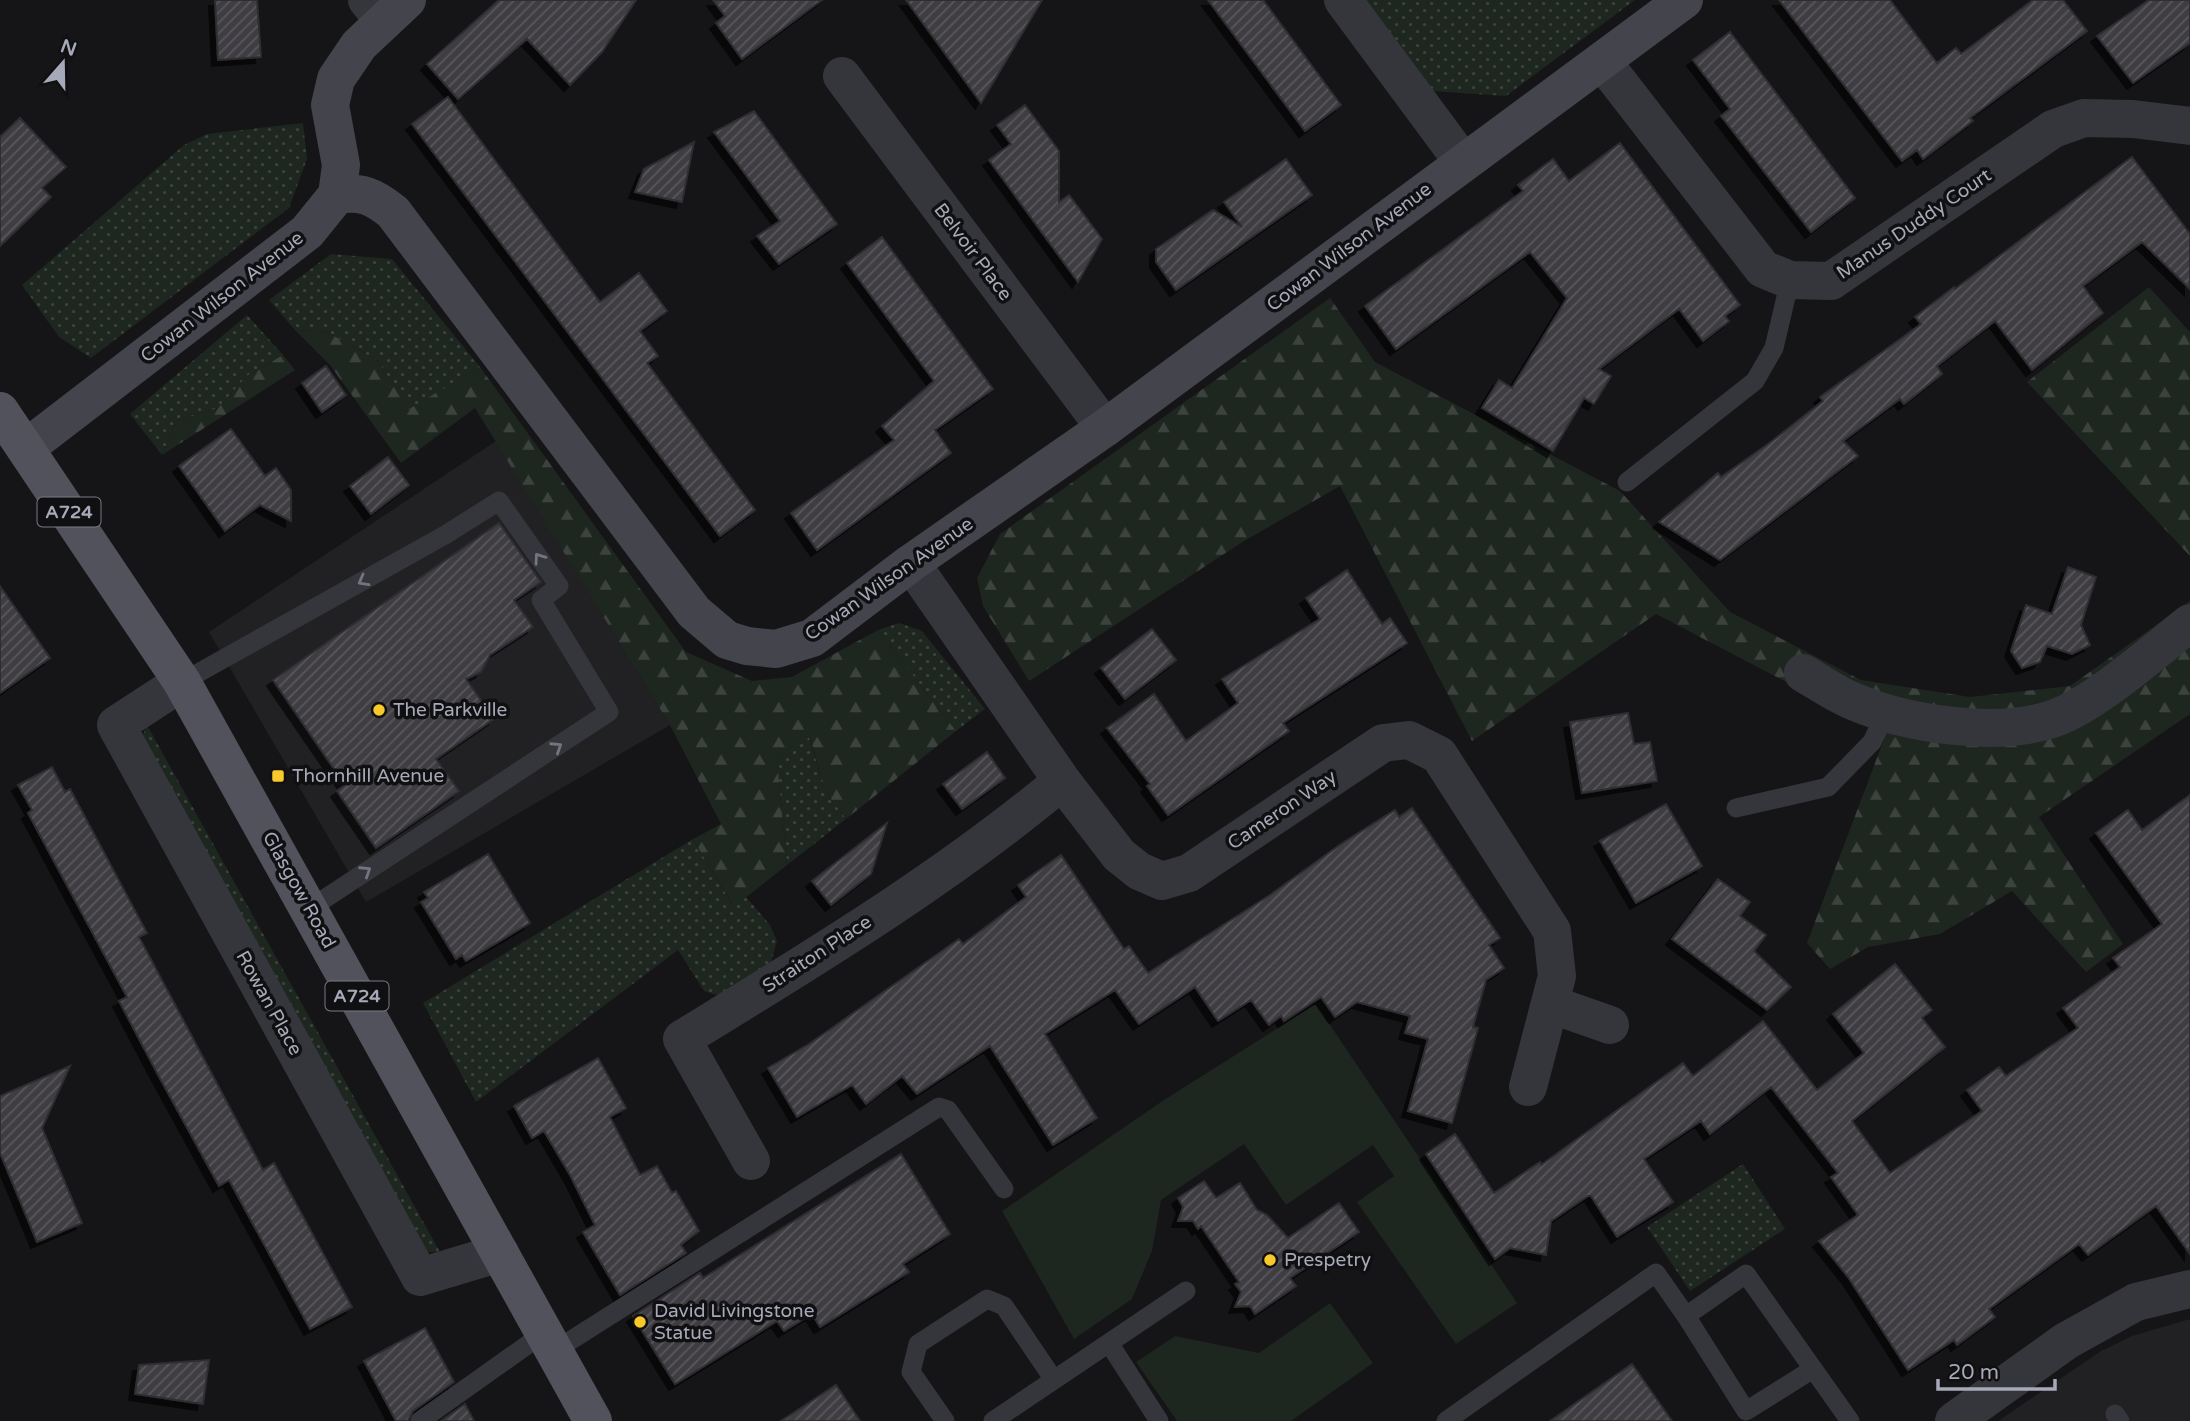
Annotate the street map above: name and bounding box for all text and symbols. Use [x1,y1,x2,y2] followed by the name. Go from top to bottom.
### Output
[28,28,98,98] north arrow
[58,35,79,61] text: N
[1833,164,1995,284] street label: Manus Duddy Court
[1262,178,1436,316] street label: Cowan Wilson Avenue
[929,199,1017,305] street label: Belvoir Place
[136,227,308,367] street label: Cowan Wilson Avenue
[38,498,100,526] road number: A724
[801,513,977,645] street label: Cowan Wilson Avenue
[535,553,547,566] one-way arrow
[358,573,370,586] one-way arrow
[393,699,507,721] place label: The Parkville
[371,702,387,718] marker: The Parkville
[549,742,562,755] one-way arrow
[292,765,444,787] place label: Thornhill Avenue
[1223,766,1341,854] street label: Cameron Way
[270,768,286,784] marker: Thornhill Avenue
[258,828,340,952] street label: Glasgow Road
[359,867,372,880] one-way arrow
[758,911,876,997] street label: Straiton Place
[231,947,307,1059] street label: Rowan Place
[326,981,388,1010] road number: A724
[1284,1249,1371,1271] place label: Prespetry
[1262,1252,1278,1268] marker: Prespetry
[654,1300,814,1344] place label: David Livingstone Statue
[632,1314,648,1330] marker: David Livingstone Statue
[1938,1348,2055,1392] scale bar
[1948,1360,1999,1385] text: 20 m

